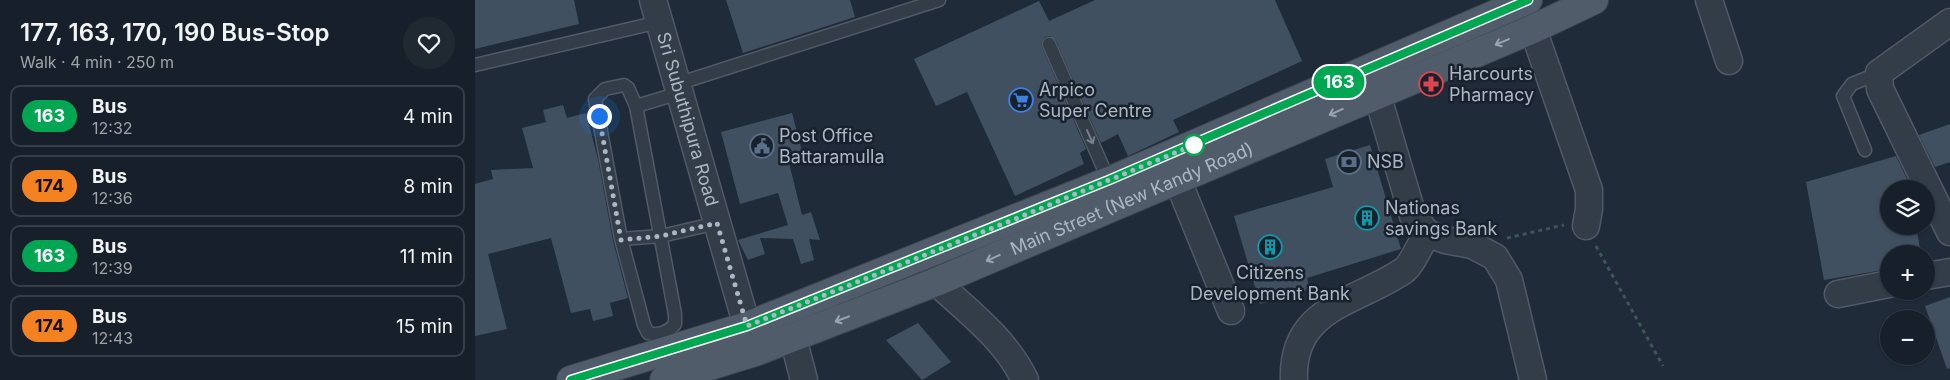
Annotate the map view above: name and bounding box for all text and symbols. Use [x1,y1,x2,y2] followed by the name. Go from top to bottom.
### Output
[403,17,455,69] button: heart
[20,18,330,47] text: 177, 163, 170, 190 Bus-Stop
[653,30,723,208] street label: Sri Subuthipura Road
[1495,38,1510,47] one-way arrow
[20,52,174,72] text: Walk · 4 min · 250 m
[1449,63,1534,105] place label: Harcourts Pharmacy
[1310,66,1368,98] line badge: 163
[1323,71,1355,92] text: 163
[1418,71,1444,97] pharmacy icon: Harcourts Pharmacy
[1039,79,1152,121] place label: Arpico Super Centre
[1008,87,1034,113] supermarket icon: Arpico Super Centre
[92,95,127,118] text: Bus
[587,104,612,129] your location
[34,105,65,126] text: 163
[403,105,453,128] text: 4 min
[1329,107,1344,117] one-way arrow
[92,118,133,138] text: 12:32
[779,125,885,167] place label: Post Office Battaramulla
[1086,129,1096,144] one-way arrow
[749,133,775,159] public building icon: Post Office Battaramulla
[1183,134,1205,156] unlabelled marker
[1007,138,1256,259] street label: Main Street (New Kandy Road)
[1336,149,1362,175] bank icon: NSB
[1367,151,1404,172] place label: NSB
[92,165,127,188] text: Bus
[35,175,64,196] text: 174
[403,175,453,198] text: 8 min
[1880,180,1935,365] map controls
[1880,180,1935,235] button: layers
[92,188,133,208] text: 12:36
[1385,197,1498,239] place label: Nationas savings Bank
[1354,205,1380,231] building icon: Nationas savings Bank
[1257,234,1283,260] building icon: Citizens Development Bank
[92,235,127,258] text: Bus
[34,245,65,266] text: 163
[400,245,453,268] text: 11 min
[1880,245,1935,300] button: +
[986,253,1001,263] one-way arrow
[92,258,133,278] text: 12:39
[1190,262,1350,304] place label: Citizens Development Bank
[92,305,127,328] text: Bus
[1880,310,1935,365] button: −
[35,315,64,336] text: 174
[396,315,453,338] text: 15 min
[835,315,850,324] one-way arrow
[92,328,133,348] text: 12:43

